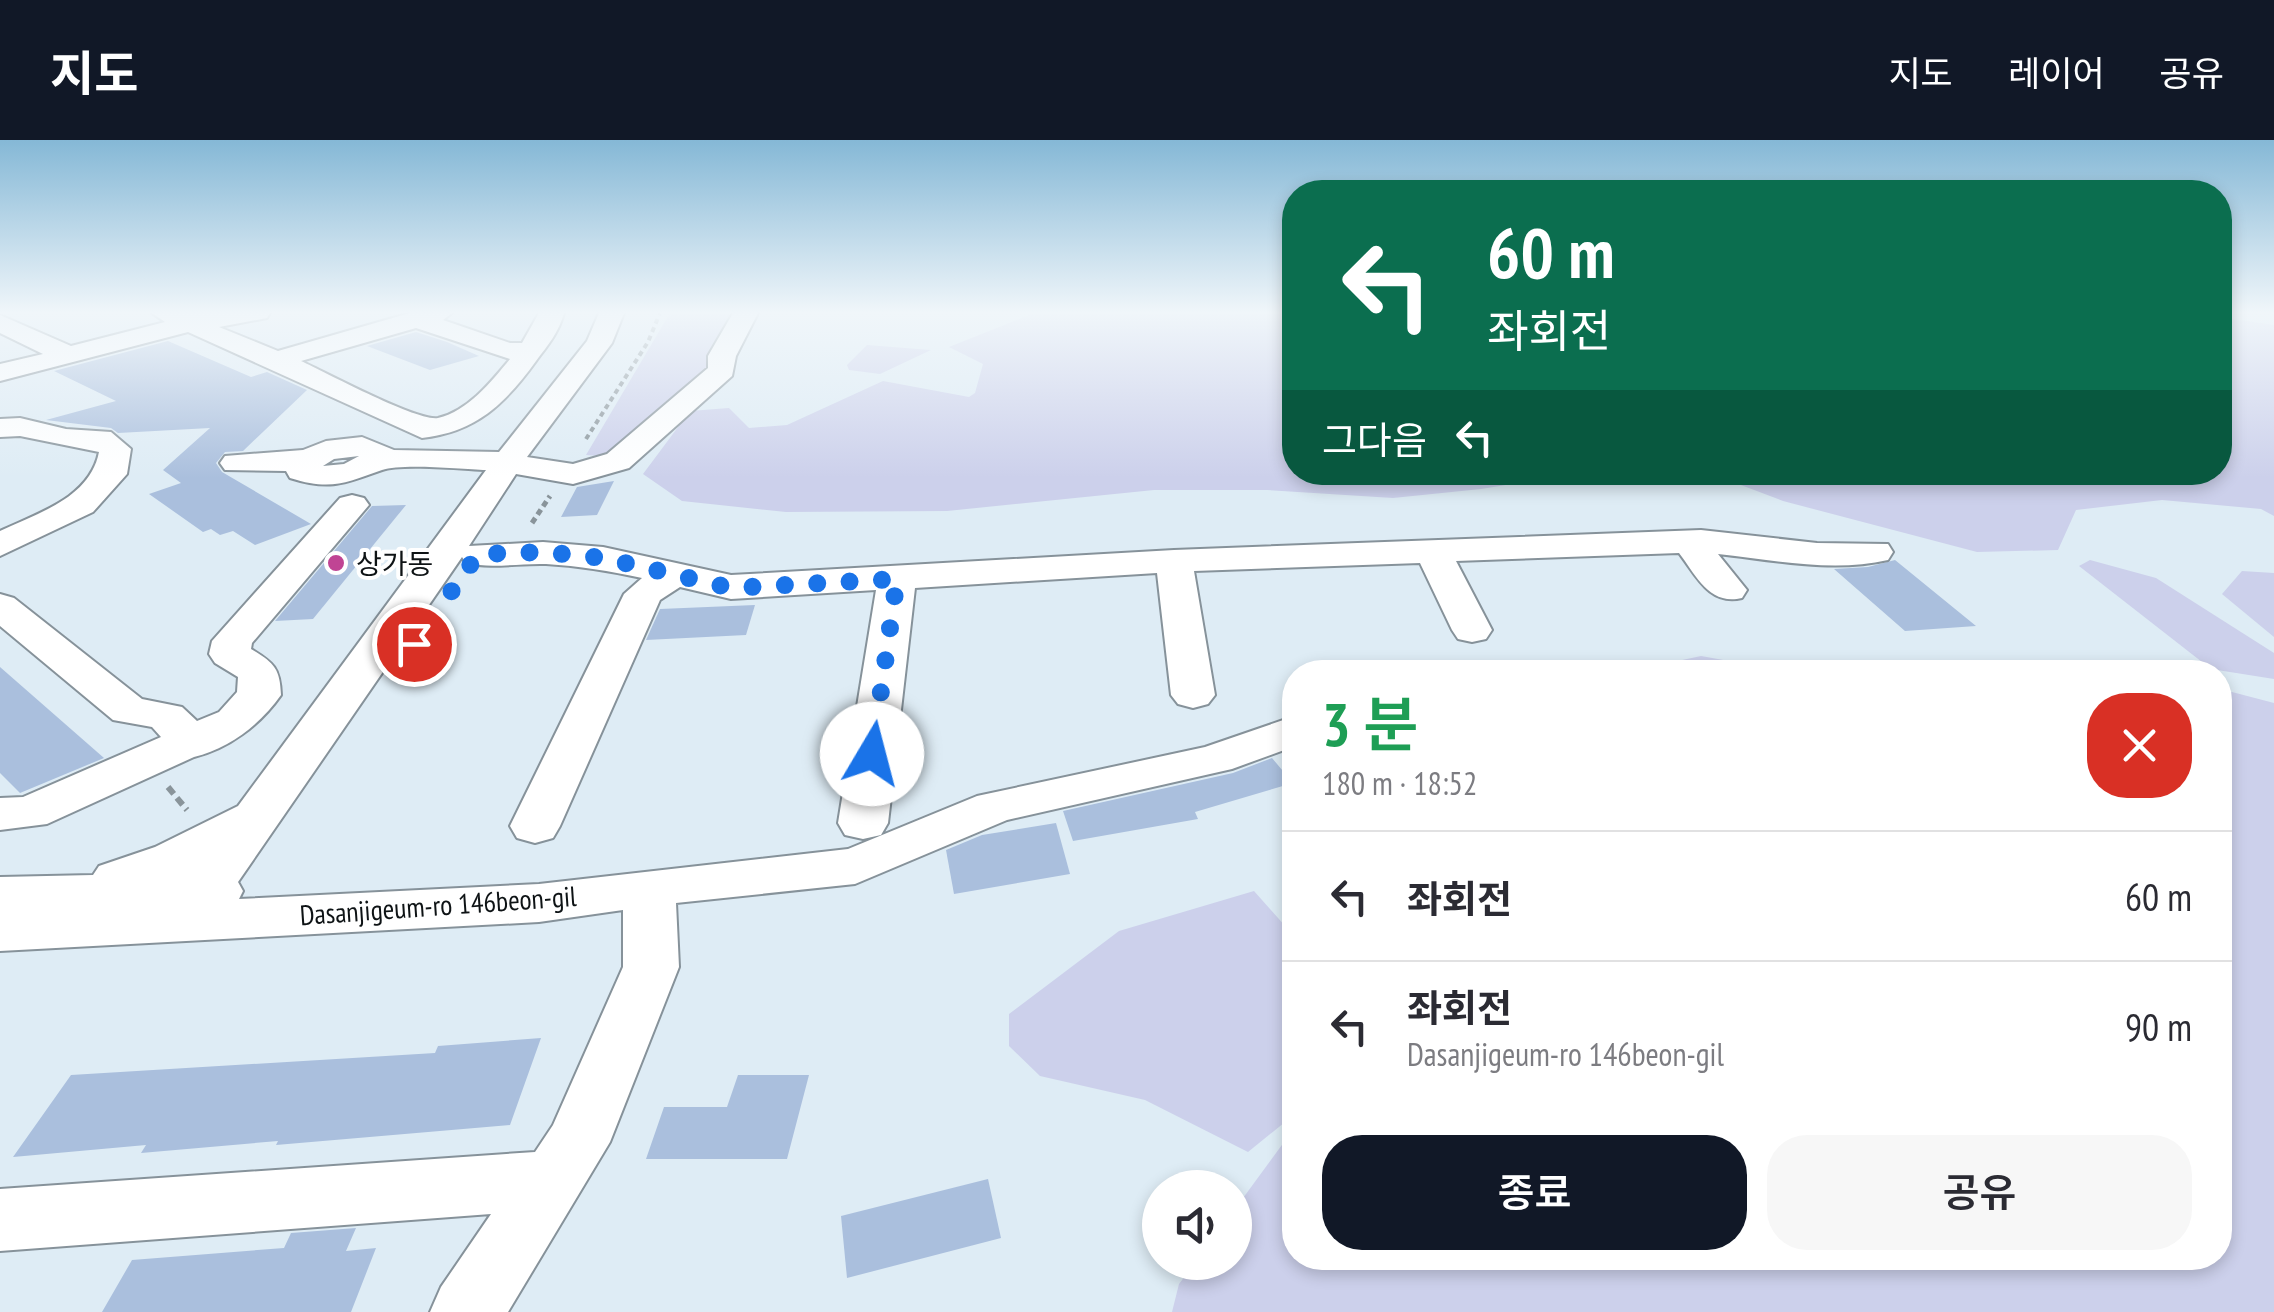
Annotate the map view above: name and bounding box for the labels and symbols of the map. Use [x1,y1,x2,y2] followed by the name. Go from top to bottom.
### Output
[356,545,433,582] place label: 상가동
[325,552,347,574] marker: 상가동
[372,602,457,687] pin
[820,702,924,806] position arrow
[298,877,578,933] street label: Dasanjigeum-ro 146beon-gil

